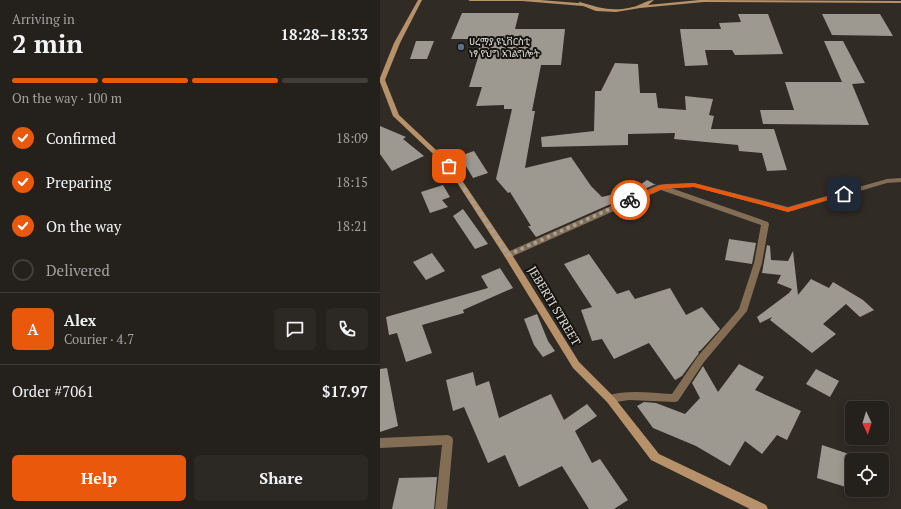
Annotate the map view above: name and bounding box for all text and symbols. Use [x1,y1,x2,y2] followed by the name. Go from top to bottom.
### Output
[12,10,75,28] text: Arriving in
[281,24,368,44] text: 18:28–18:33
[12,26,83,60] text: 2 min
[469,35,540,60] place label: ሀረማያ ዩኒቨርስቲ ነፃ የህግ አገልግሎት
[456,42,466,52] marker: ሀረማያ ዩኒቨርስቲ ነፃ የህግ አገልግሎት
[12,89,122,107] text: On the way · 100 m
[12,127,34,149] icon: check
[46,128,116,148] text: Confirmed
[336,129,368,147] text: 18:09
[432,149,466,183] pin
[438,155,460,177] icon: bag
[12,171,34,193] icon: check
[46,172,111,192] text: Preparing
[336,173,368,191] text: 18:15
[827,177,861,211] pin
[610,180,650,220] courier
[833,183,855,205] icon: home
[619,189,641,211] icon: bike
[12,215,34,237] icon: check
[46,216,121,236] text: On the way
[336,217,368,235] text: 18:21
[46,260,110,280] text: Delivered
[525,263,584,349] street label: JEBERTI STREET
[274,308,316,350] button: chat
[326,308,368,350] button: phone
[64,310,96,330] text: Alex
[28,319,38,339] text: A
[64,330,134,348] text: Courier · 4.7
[12,381,94,401] text: Order #7061
[322,381,368,401] text: $17.97
[845,401,889,445] north arrow
[845,401,889,497] map controls
[845,453,889,497] button: locate
[12,455,186,501] button: Help
[194,455,368,501] button: Share

